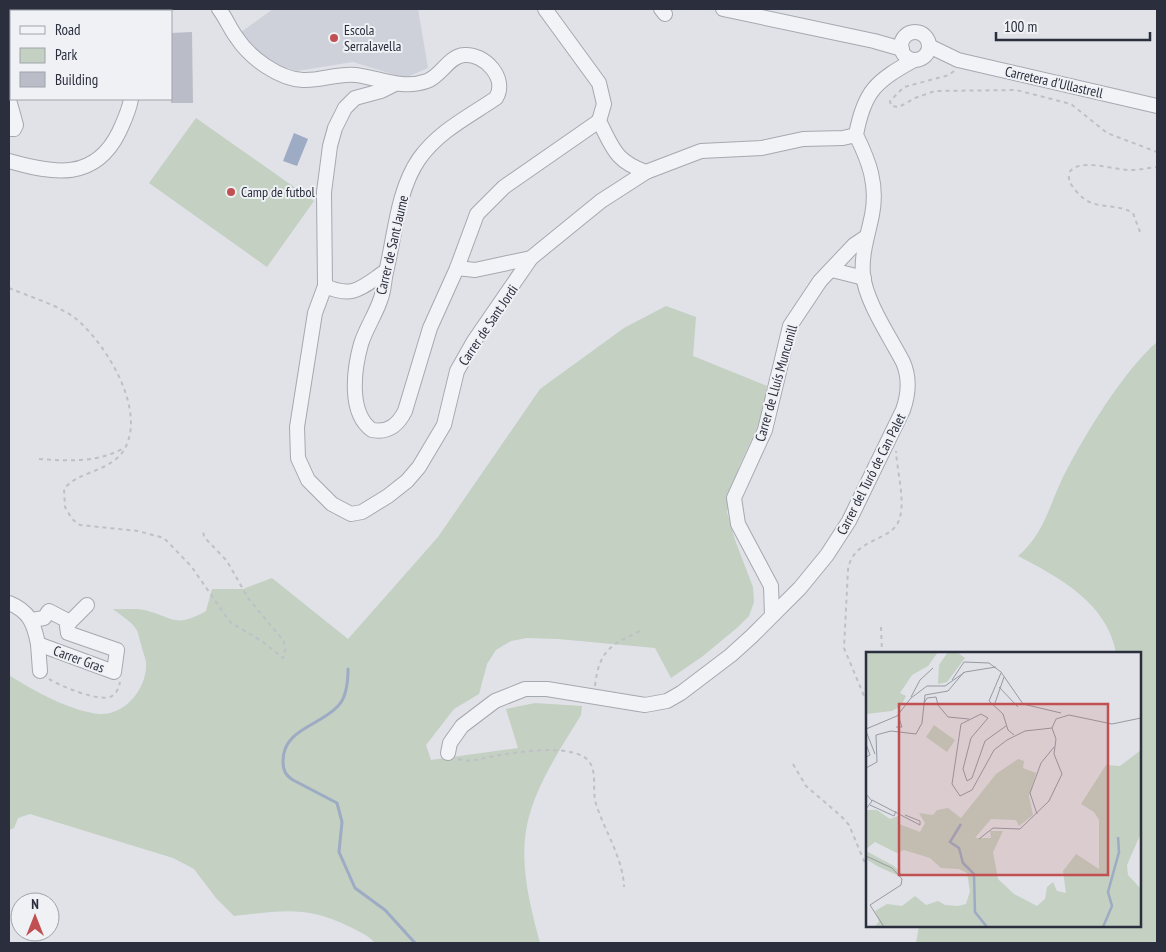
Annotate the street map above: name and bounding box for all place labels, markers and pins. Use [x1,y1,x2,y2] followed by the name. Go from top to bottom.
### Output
[344,21,401,55] place label: Escola Serralavella
[328,32,340,44] marker: Escola Serralavella
[241,183,315,201] place label: Camp de futbol
[225,186,237,198] marker: Camp de futbol

